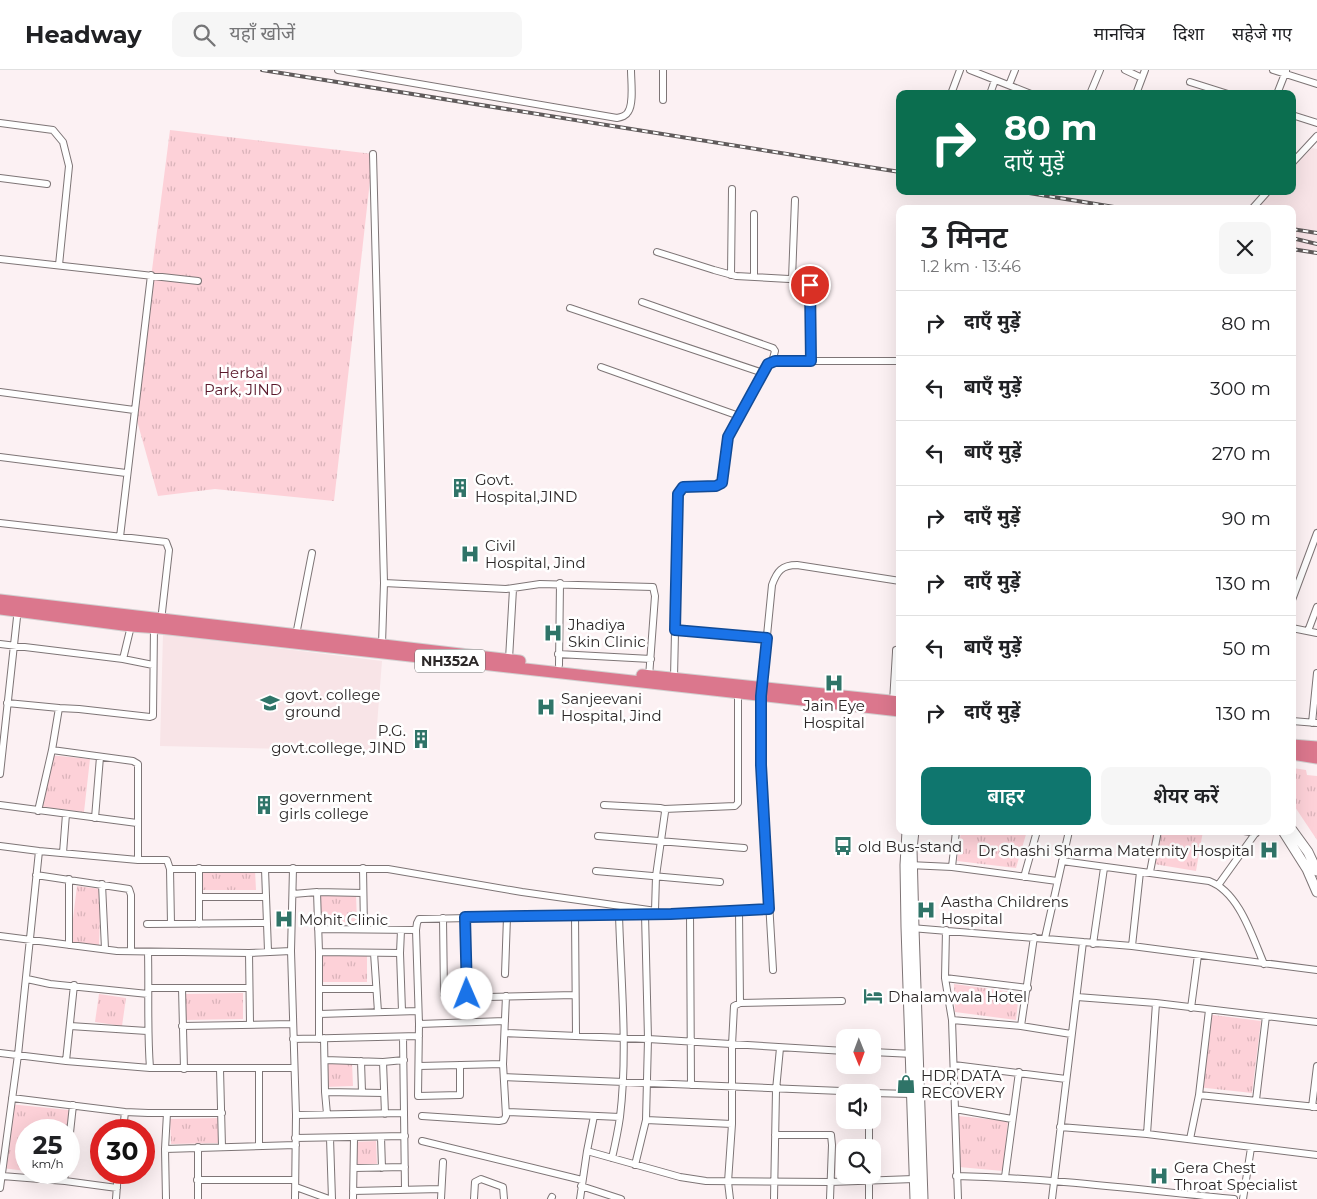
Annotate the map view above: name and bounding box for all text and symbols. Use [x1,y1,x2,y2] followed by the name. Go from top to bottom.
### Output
[172,12,522,57] search box
[25,20,142,49] text: Headway
[190,21,218,49] icon: search
[230,22,295,45] text: यहाँ खोजें
[1094,23,1145,45] text: मानचित्र
[1173,23,1204,45] text: दिशा
[1232,23,1292,45] text: सहेजे गए
[1004,106,1098,149] text: 80 m
[921,110,986,175] icon: right
[1004,149,1064,176] text: दाएँ मुड़ें
[921,219,1008,256] text: 3 मिनट
[1219,222,1271,274] button: close
[921,257,1021,276] text: 1.2 km · 13:46
[789,264,831,306] pin
[796,271,824,299] icon: arrive
[921,309,949,337] icon: right
[964,310,1020,333] text: दाएँ मुड़ें
[1221,312,1271,335] text: 80 m
[204,363,282,399] park label: Herbal Park, JIND
[921,374,949,402] icon: left
[964,375,1021,398] text: बाएँ मुड़ें
[1210,377,1271,400] text: 300 m
[921,439,949,467] icon: left
[964,440,1021,463] text: बाएँ मुड़ें
[1212,442,1271,465] text: 270 m
[475,470,577,506] place label: Govt. Hospital,JIND
[449,477,471,499] building icon: Govt. Hospital,JIND
[921,504,949,532] icon: right
[964,505,1020,528] text: दाएँ मुड़ें
[1222,507,1271,530] text: 90 m
[485,536,586,572] place label: Civil Hospital, Jind
[459,543,481,565] hospital icon: Civil Hospital, Jind
[921,569,949,597] icon: right
[964,570,1020,593] text: दाएँ मुड़ें
[1216,572,1271,595] text: 130 m
[567,615,646,651] place label: Jhadiya Skin Clinic
[542,622,564,644] hospital icon: Jhadiya Skin Clinic
[921,634,949,662] icon: left
[964,635,1021,658] text: बाएँ मुड़ें
[1223,637,1271,660] text: 50 m
[415,650,485,672] road number: NH352A
[823,672,845,694] hospital icon: Jain Eye Hospital
[285,685,380,721] place label: govt. college ground
[561,689,662,725] place label: Sanjeevani Hospital, Jind
[259,692,281,714] school or university icon: govt. college ground
[535,696,557,718] hospital icon: Sanjeevani Hospital, Jind
[802,696,865,732] place label: Jain Eye Hospital
[921,699,949,727] icon: right
[964,700,1020,723] text: दाएँ मुड़ें
[1216,702,1271,725] text: 130 m
[271,721,406,757] place label: P.G. govt.college, JIND
[410,728,432,750] building icon: P.G. govt.college, JIND
[921,767,1091,825] button: बाहर
[1101,767,1271,825] button: शेयर करें
[279,787,373,823] place label: government girls college
[253,794,275,816] building icon: government girls college
[832,835,854,857] bus stop icon: old Bus-stand
[858,837,962,856] place label: old Bus-stand
[1258,839,1280,861] hospital icon: Dr Shashi Sharma Maternity Hospital
[978,841,1254,860] place label: Dr Shashi Sharma Maternity Hospital
[941,892,1068,928] place label: Aastha Childrens Hospital
[915,899,937,921] hospital icon: Aastha Childrens Hospital
[273,908,295,930] hospital icon: Mohit Clinic
[299,910,388,929] place label: Mohit Clinic
[440,967,492,1019] position arrow
[862,985,884,1007] hotel icon: Dhalamwala Hotel
[888,987,1027,1006] place label: Dhalamwala Hotel
[836,1029,881,1074] north arrow
[836,1029,881,1184] map controls
[921,1066,1005,1102] place label: HDR DATA RECOVERY
[895,1073,917,1095] shop icon: HDR DATA RECOVERY
[836,1084,881,1129] button: sound
[90,1119,155,1184] speed limit sign: 30
[33,1130,62,1160] text: 25
[836,1139,881,1184] button: search
[31,1156,64,1171] text: km/h
[1174,1158,1298,1194] place label: Gera Chest Throat Specialist
[1148,1165,1170,1187] hospital icon: Gera Chest Throat Specialist

